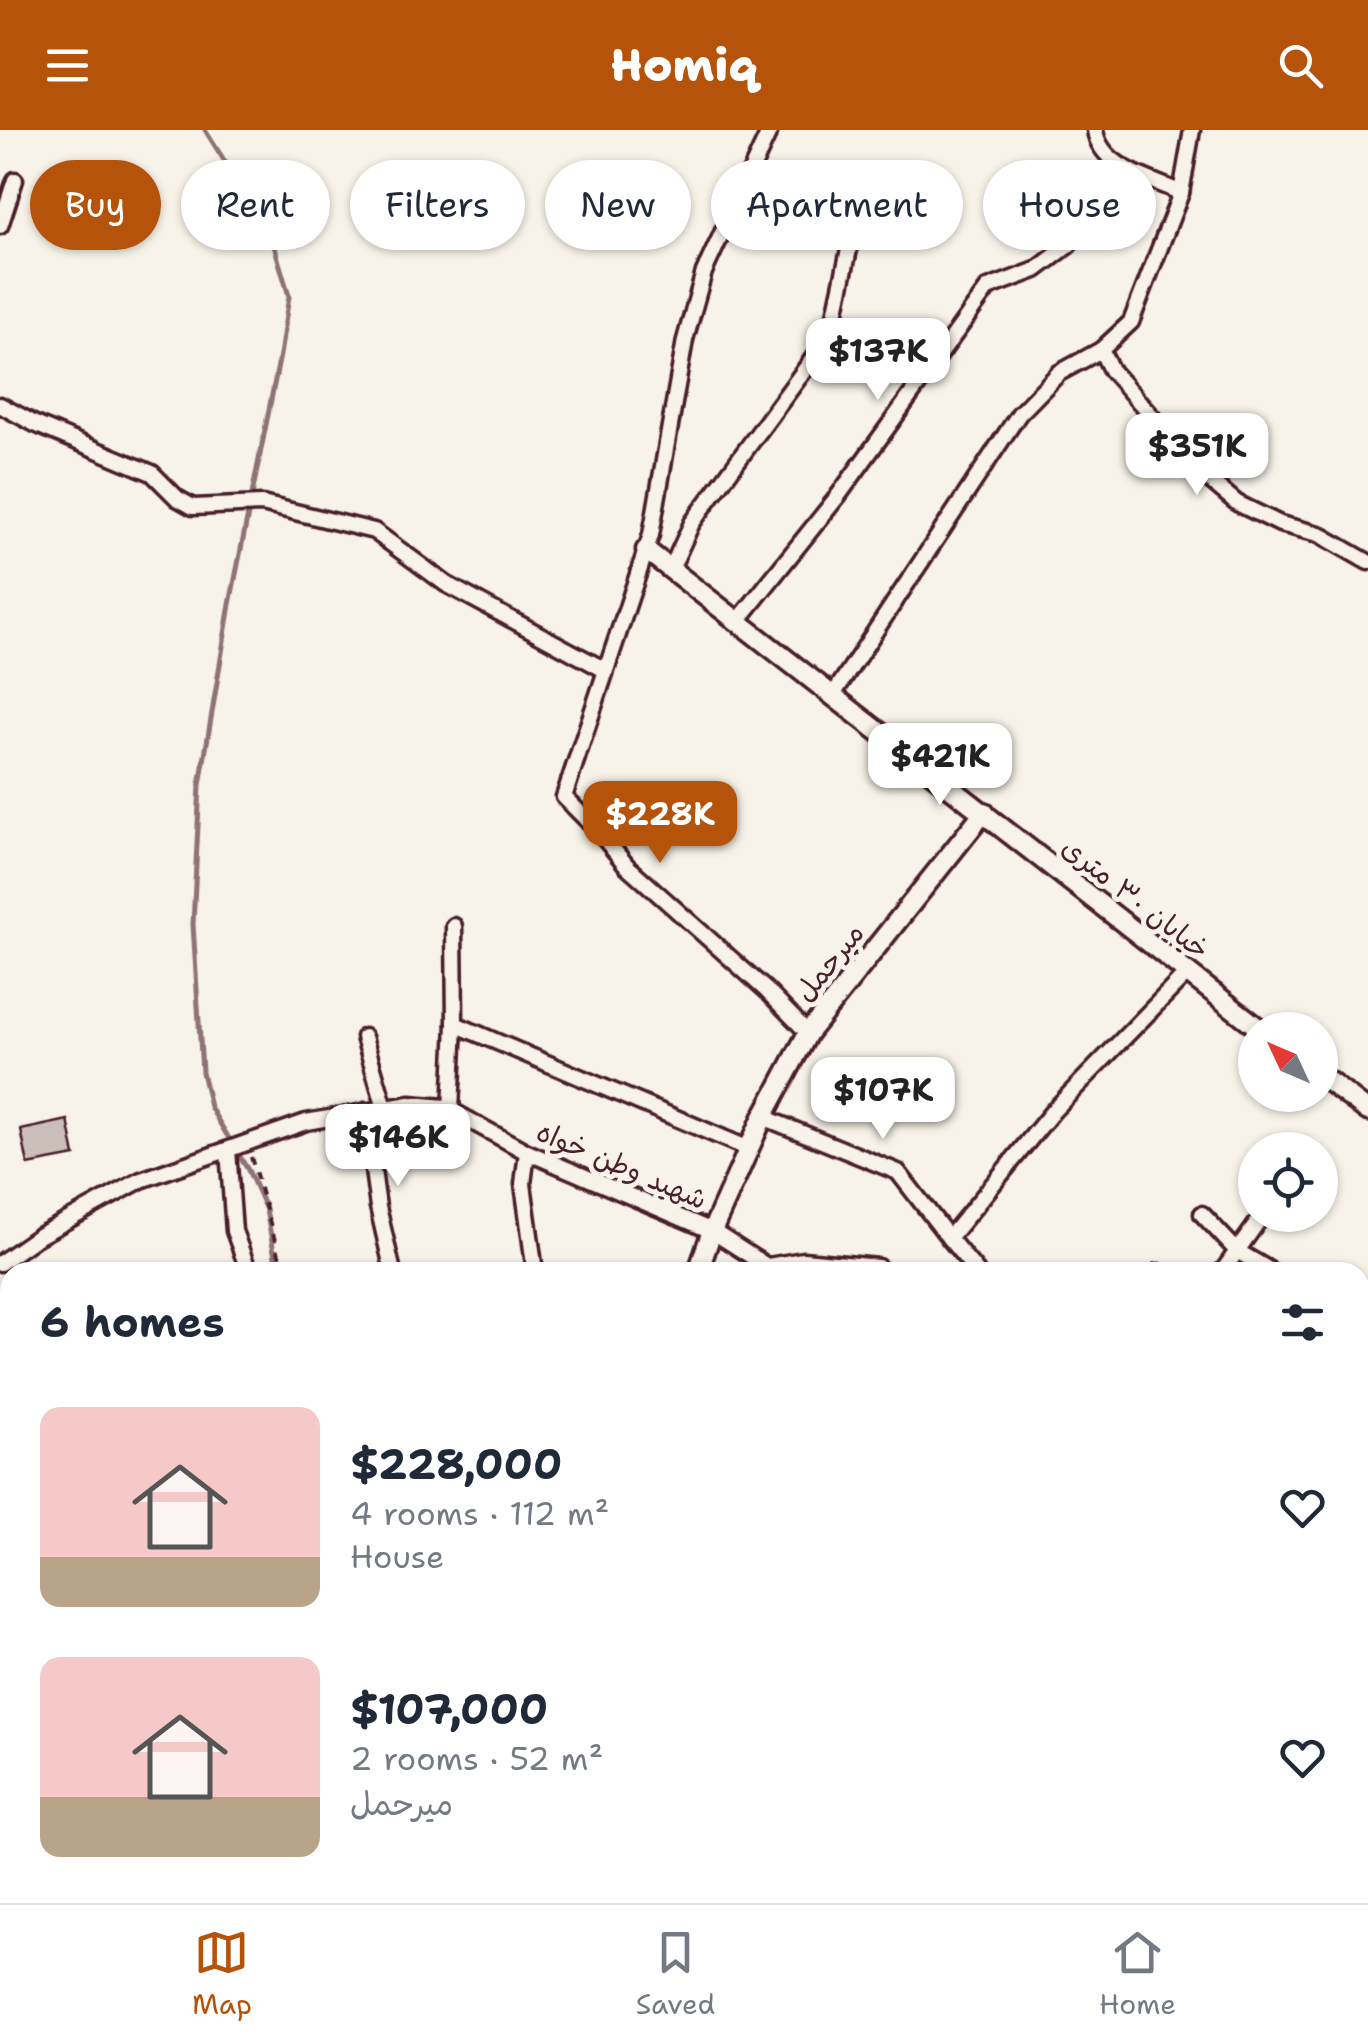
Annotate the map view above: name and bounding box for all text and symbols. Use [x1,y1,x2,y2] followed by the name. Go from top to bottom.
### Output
[610,35,758,95] text: Homiq
[40,38,95,93] icon: menu
[1273,38,1328,93] icon: search
[30,160,161,250] chip: Buy
[181,160,330,250] chip: Rent
[350,160,525,250] chip: Filters
[545,160,691,250] chip: New
[711,160,963,250] chip: Apartment
[983,160,1156,250] chip: House
[808,318,948,403] pin: $137K
[828,329,928,372] text: $137K
[1127,413,1267,498] pin: $351K
[1147,424,1247,467] text: $351K
[870,723,1010,808] pin: $421K
[890,734,990,777] text: $421K
[590,781,730,866] pin: $228K
[605,792,715,835] text: $228K
[1054,828,1218,968] street label: خیابان ۳۰ متری
[786,915,872,1009] street label: میرحمل
[1238,1012,1338,1112] north arrow
[1238,1012,1338,1232] map controls
[813,1057,953,1142] pin: $107K
[833,1068,933,1111] text: $107K
[328,1104,468,1189] pin: $146K
[531,1112,713,1218] street label: شهید وطن خواه
[347,1115,449,1158] text: $146K
[1238,1132,1338,1232] button: locate
[40,1294,225,1350] text: 6 homes
[1275,1295,1330,1350] icon: filters
[350,1436,562,1492] text: $228,000
[120,1447,240,1567] icon: home
[1275,1480,1330,1535] icon: heart
[350,1492,609,1535] text: 4 rooms · 112 m²
[350,1535,444,1578] text: House
[350,1681,548,1737] text: $107,000
[120,1697,240,1817] icon: home
[1275,1730,1330,1785] icon: heart
[350,1737,603,1780] text: 2 rooms · 52 m²
[350,1782,453,1825] text: میرحمل
[192,1925,252,2023] tab: Map
[636,1925,715,2023] tab: Saved
[1099,1925,1176,2023] tab: Home

